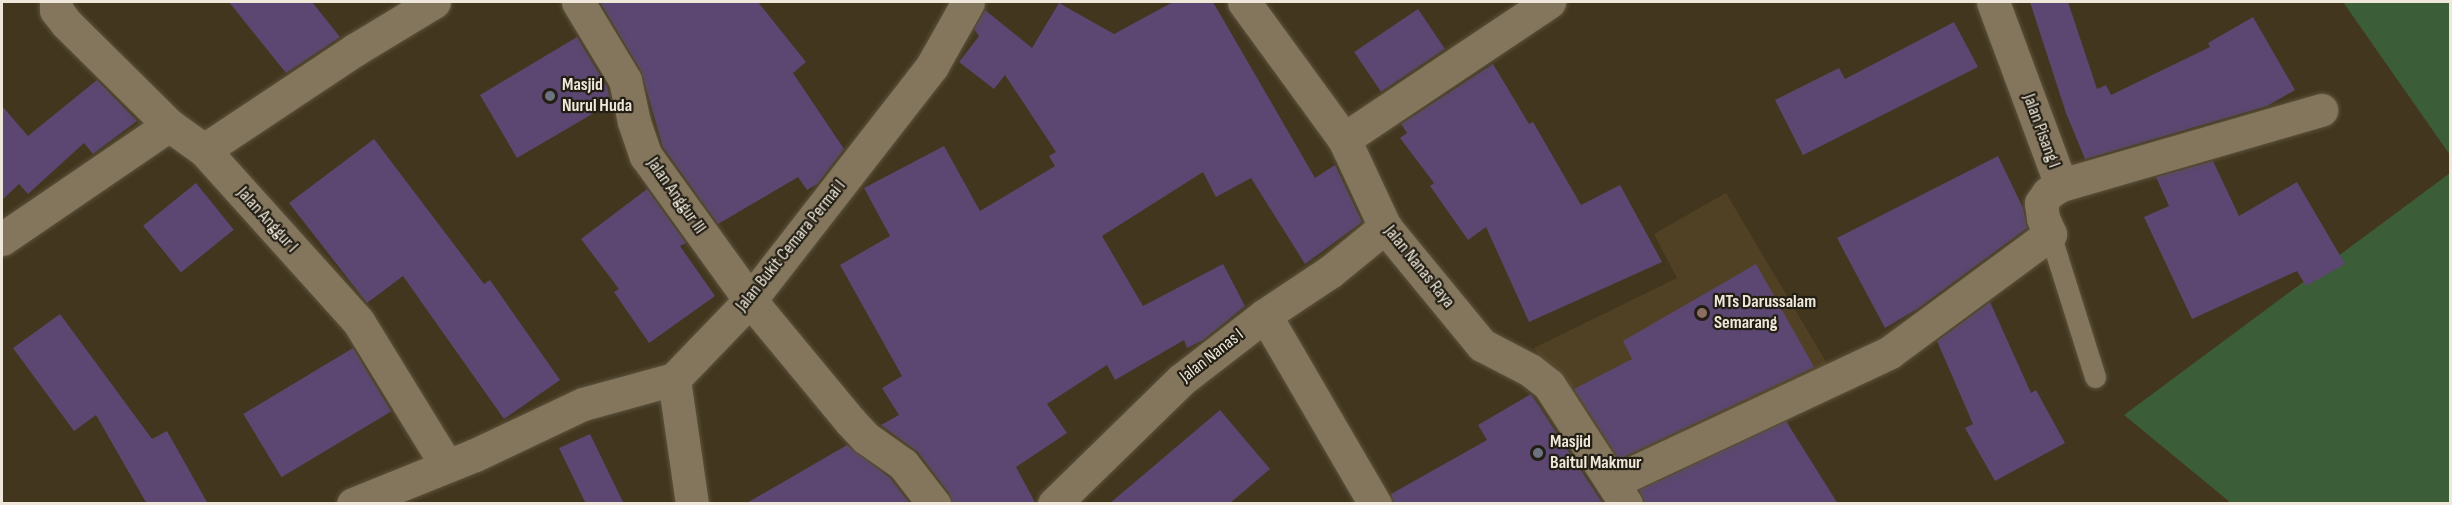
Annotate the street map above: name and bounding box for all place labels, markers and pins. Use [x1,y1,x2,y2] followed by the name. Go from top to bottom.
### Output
[562,75,632,118] place label: Masjid Nurul Huda
[543,89,557,103] marker: Masjid Nurul Huda
[1714,292,1816,334] place label: MTs Darussalam Semarang
[1695,306,1709,320] marker: MTs Darussalam Semarang
[1550,432,1642,474] place label: Masjid Baitul Makmur
[1531,446,1545,460] marker: Masjid Baitul Makmur

